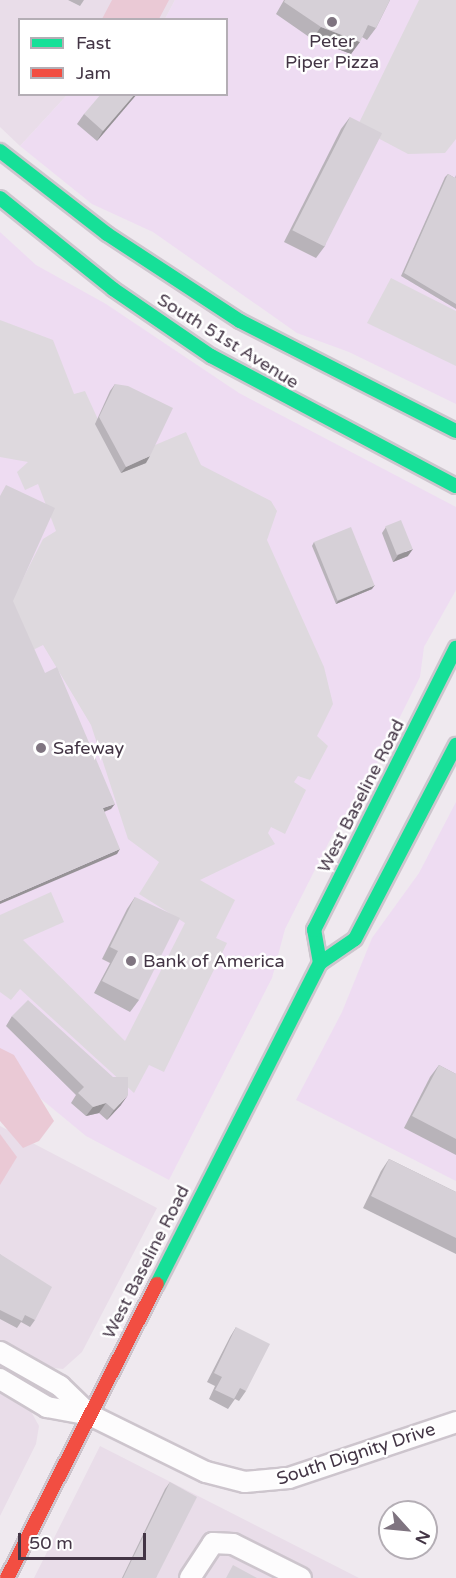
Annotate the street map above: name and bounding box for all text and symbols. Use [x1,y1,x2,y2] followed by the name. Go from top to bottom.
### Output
[325,15,339,29] marker: Peter Piper Pizza
[18,18,228,96] legend
[285,31,379,74] place label: Peter Piper Pizza
[76,32,111,54] text: Fast
[76,62,111,84] text: Jam
[153,289,303,393] street label: South 51st Avenue
[313,716,409,876] street label: West Baseline Road
[53,737,124,759] place label: Safeway
[34,741,48,755] marker: Safeway
[143,950,285,972] place label: Bank of America
[124,954,138,968] marker: Bank of America
[98,1182,194,1342] street label: West Baseline Road
[274,1418,438,1490] street label: South Dignity Drive
[378,1500,438,1560] north arrow
[21,1521,148,1559] scale bar
[410,1527,434,1548] text: N
[29,1532,73,1554] text: 50 m

